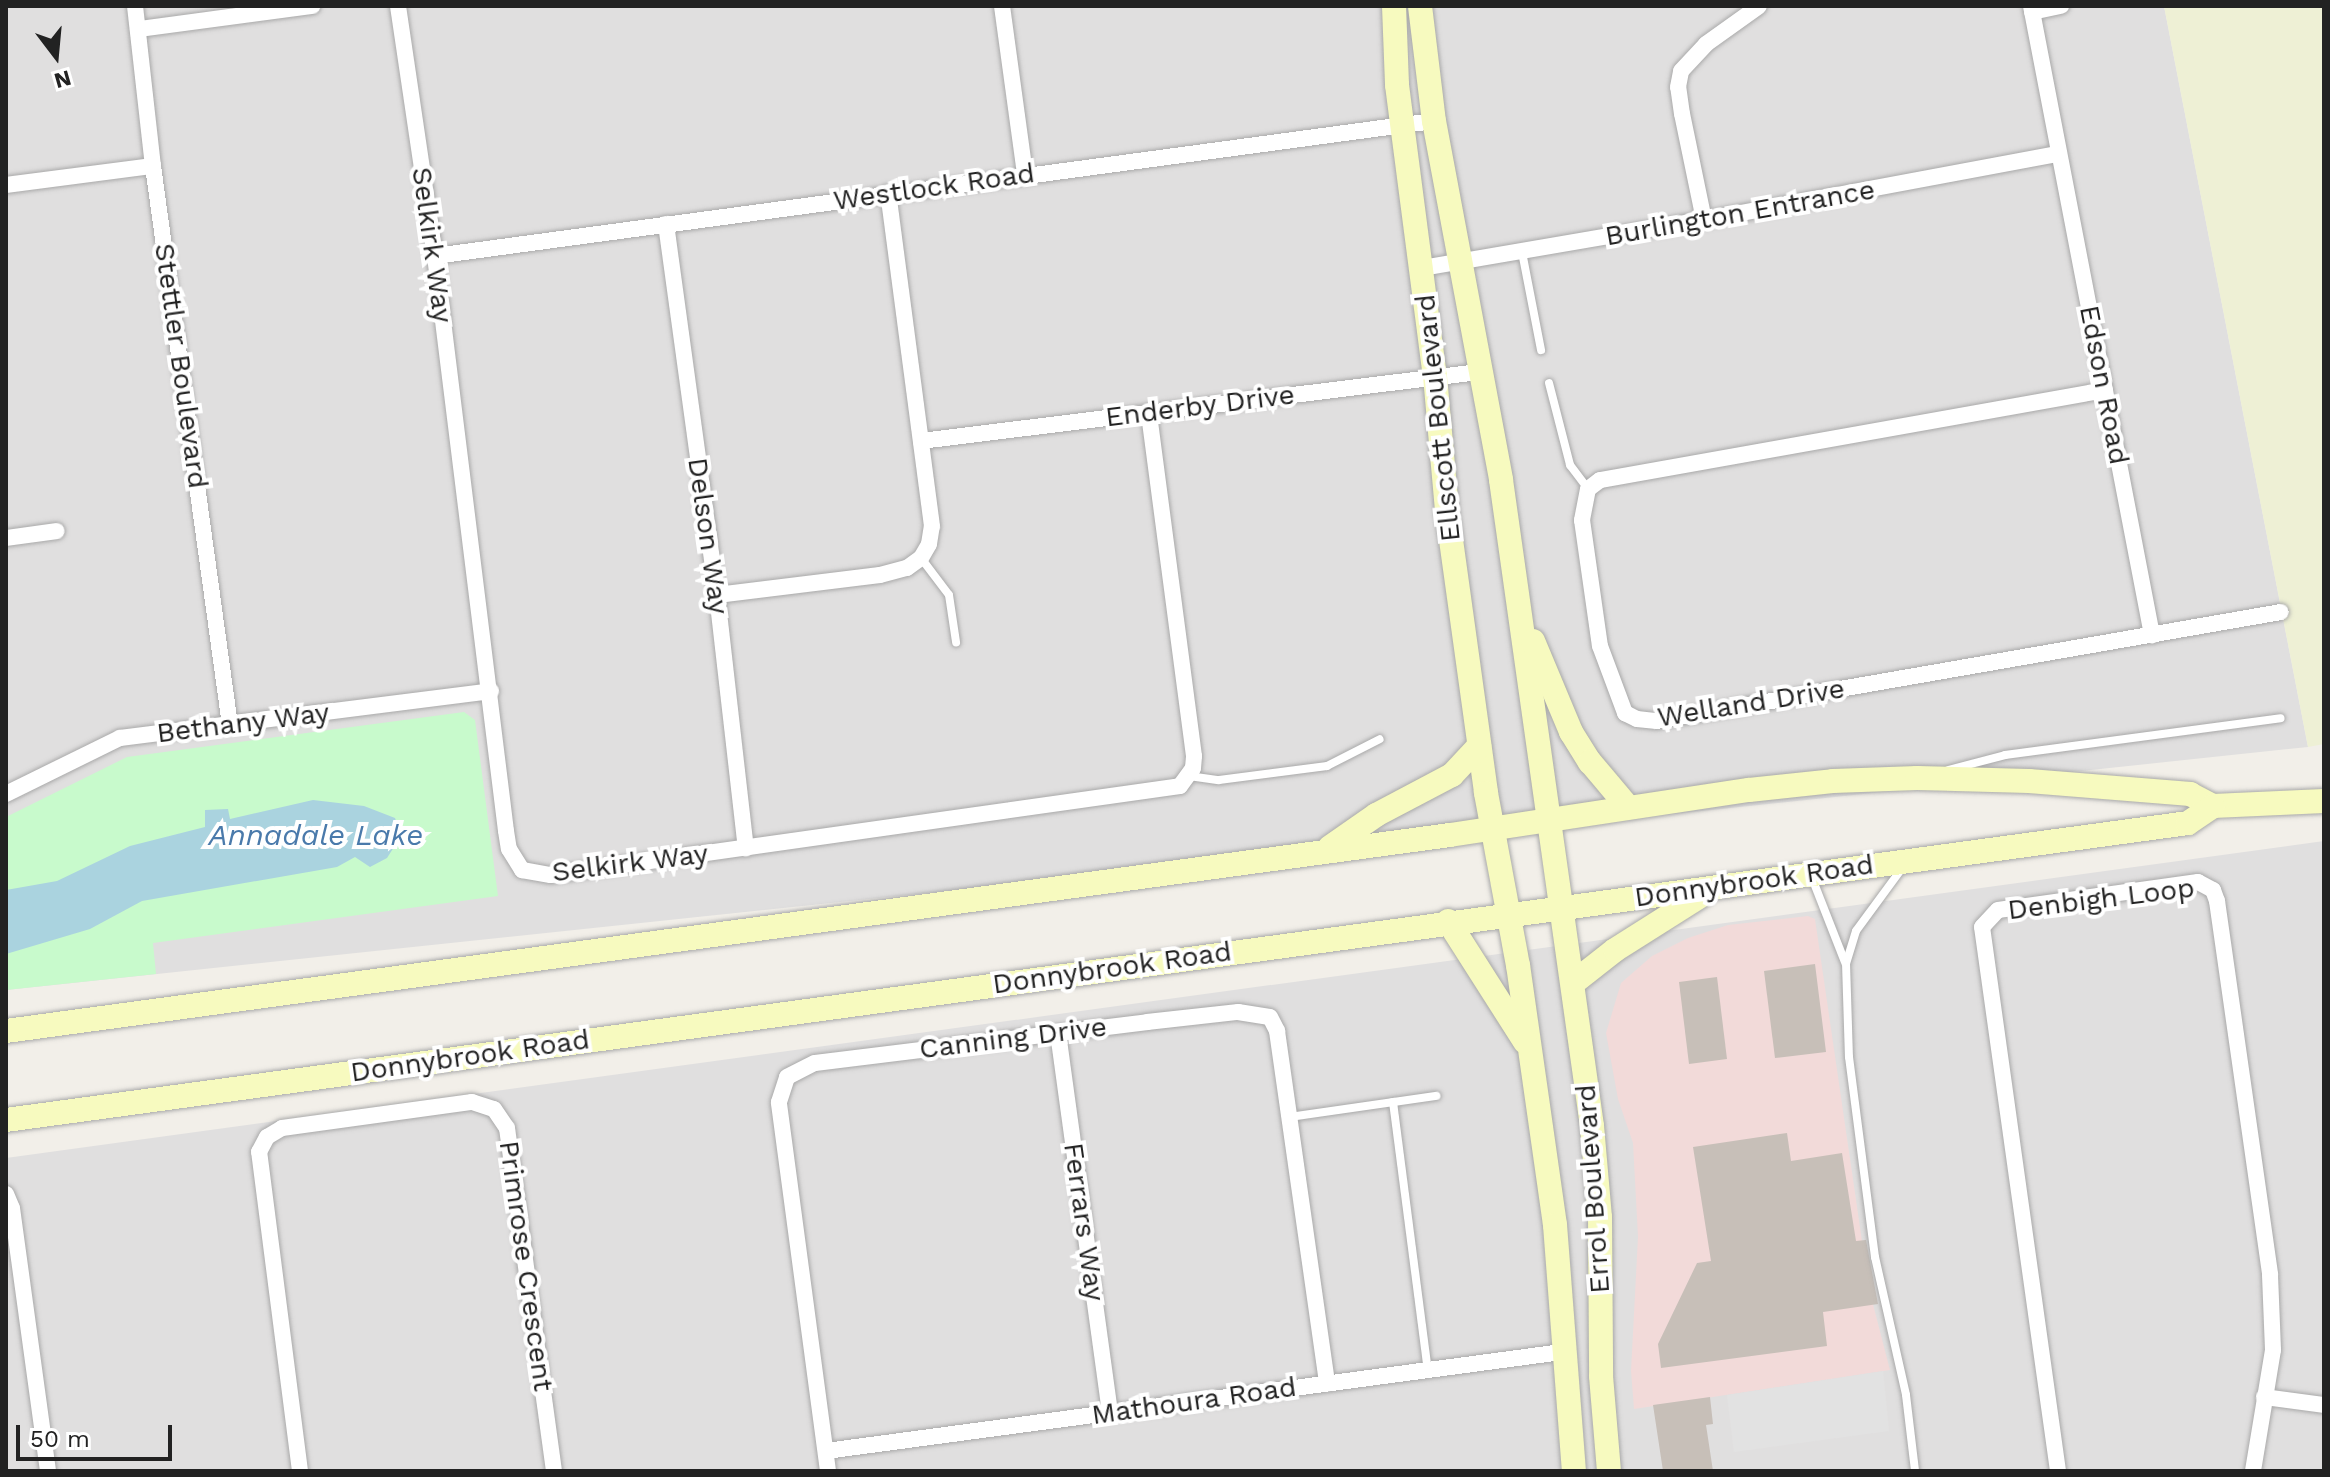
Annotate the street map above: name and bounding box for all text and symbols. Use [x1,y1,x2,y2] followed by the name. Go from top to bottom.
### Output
[16,16,96,96] north arrow
[51,65,74,94] text: N
[831,156,1037,218] street label: Westlock Road
[404,164,460,326] street label: Selkirk Way
[1602,173,1878,253] street label: Burlington Entrance
[147,241,215,491] street label: Stettler Boulevard
[1408,293,1468,543] street label: Ellscott Boulevard
[2072,302,2136,468] street label: Edson Road
[1103,378,1297,434] street label: Enderby Drive
[680,455,736,617] street label: Delson Way
[1655,672,1847,734] street label: Welland Drive
[154,696,332,750] street label: Bethany Way
[209,817,423,853] water label: Annadale Lake
[549,837,711,889] street label: Selkirk Way
[1632,848,1876,914] street label: Donnybrook Road
[2006,871,2196,927] street label: Denbigh Loop
[990,935,1234,1001] street label: Donnybrook Road
[917,1010,1109,1066] street label: Canning Drive
[348,1023,592,1089] street label: Donnybrook Road
[1569,1083,1617,1295] street label: Errol Boulevard
[492,1139,560,1393] street label: Primrose Crescent
[1056,1140,1112,1304] street label: Ferrars Way
[1089,1370,1299,1432] street label: Mathoura Road
[20,1409,176,1459] scale bar
[30,1425,90,1453] text: 50 m

